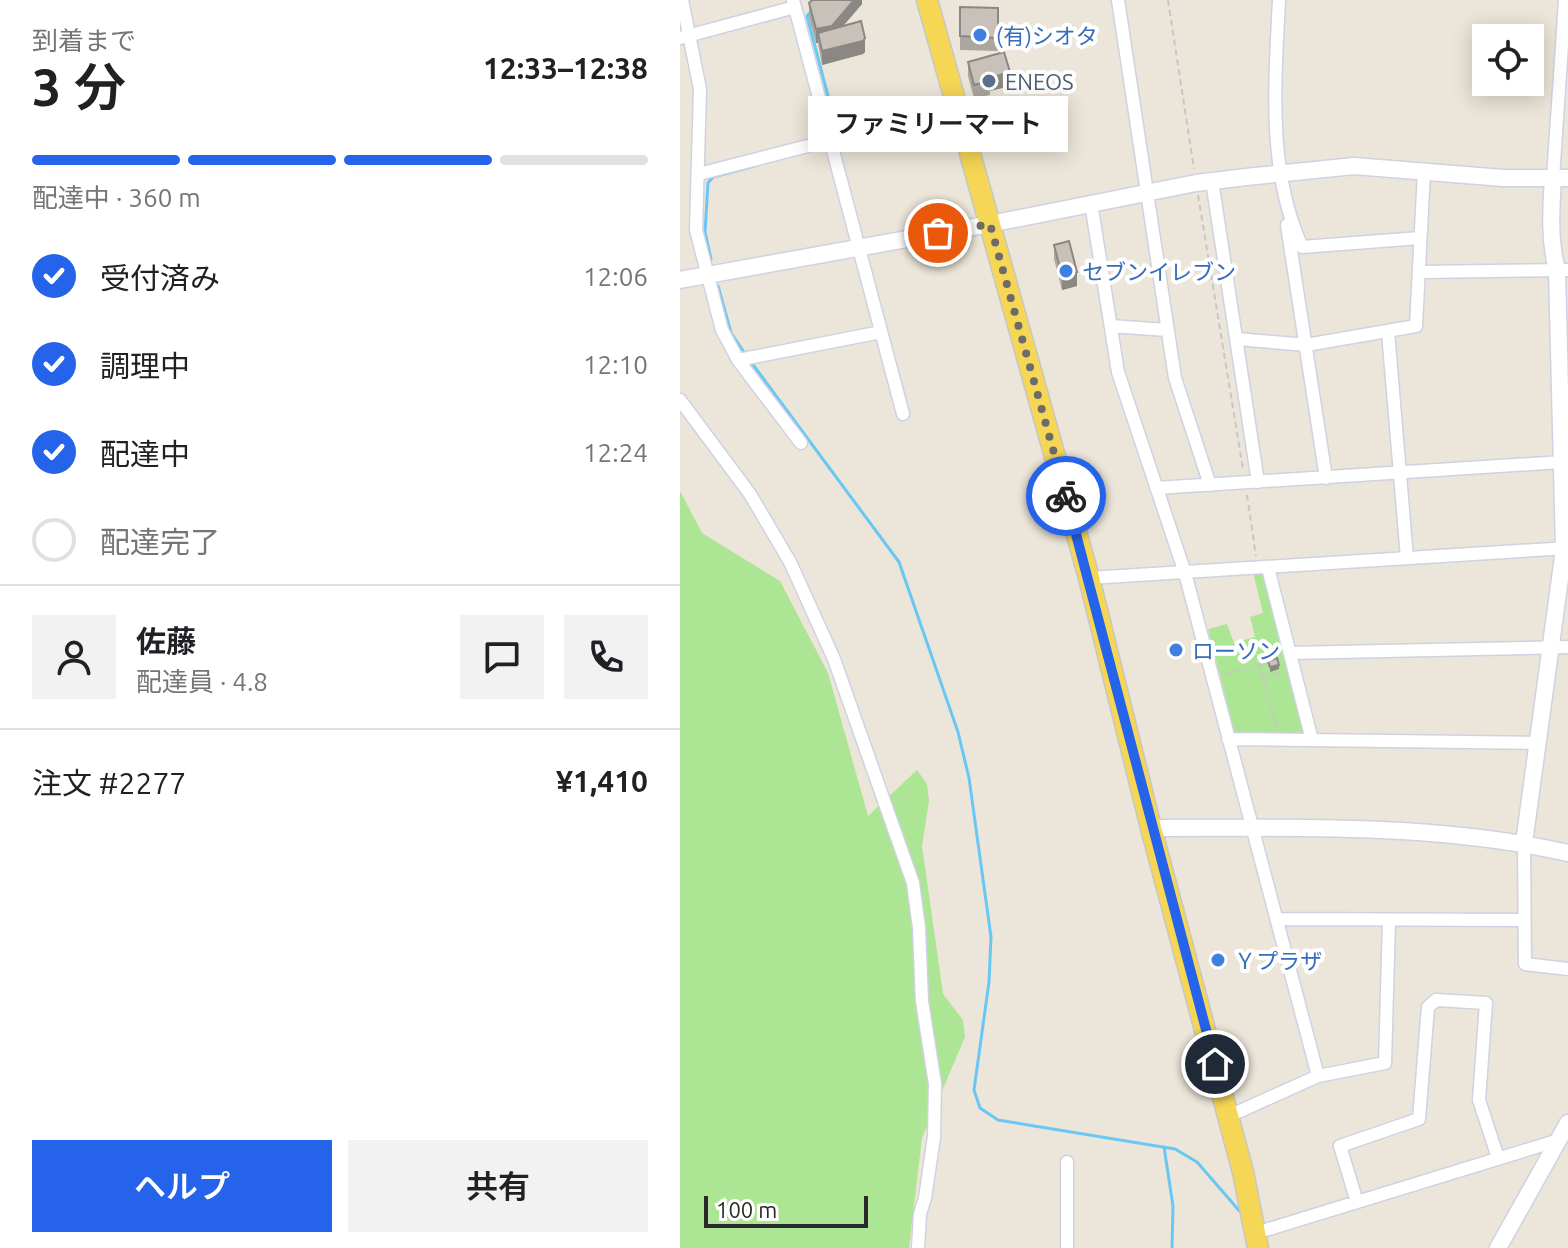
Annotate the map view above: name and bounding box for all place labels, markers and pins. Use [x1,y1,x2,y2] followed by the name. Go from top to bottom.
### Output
[996,23,1098,49] place label: (有)シオタ
[971,26,989,44] marker: (有)シオタ
[1005,69,1074,94] place label: ENEOS
[980,72,998,90] marker: ENEOS
[808,97,1068,153] callout: ファミリーマート
[904,199,972,267] pin
[1082,259,1236,284] place label: セブンイレブン
[1057,262,1075,280] marker: セブンイレブン
[1192,638,1280,663] place label: ローソン
[1167,641,1185,659] marker: ローソン
[1234,948,1322,973] place label: Ｙプラザ
[1209,951,1227,969] marker: Ｙプラザ
[1181,1030,1249,1098] pin

